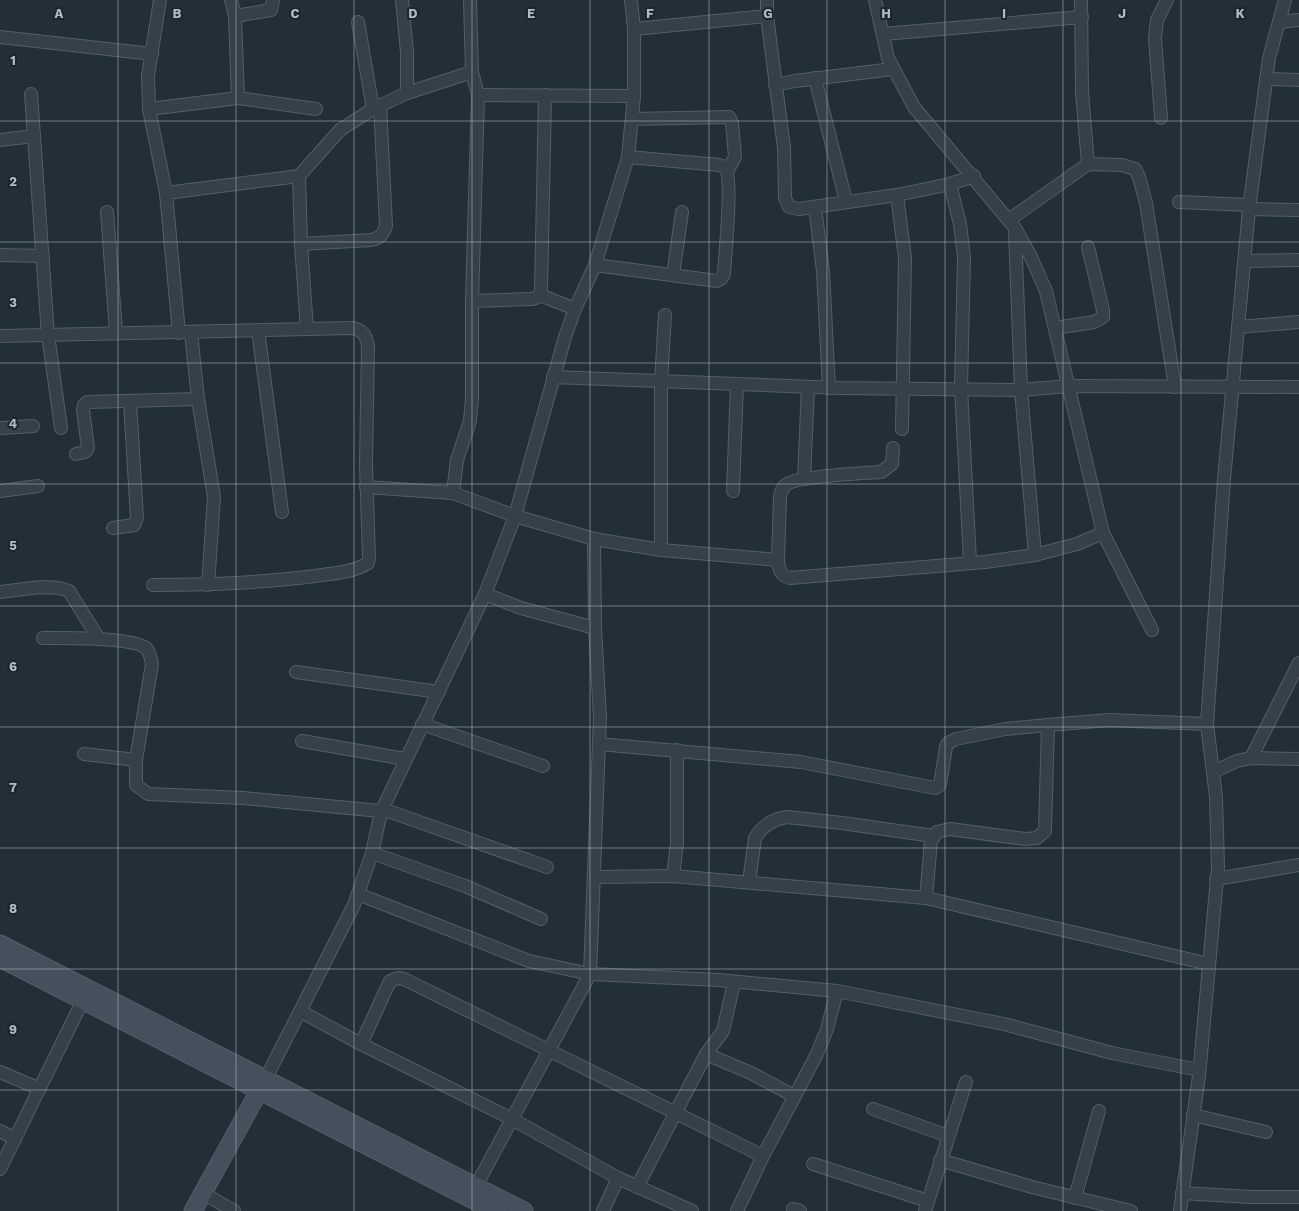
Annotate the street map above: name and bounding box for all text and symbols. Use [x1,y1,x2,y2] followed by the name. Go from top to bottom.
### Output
[55,6,64,21] text: A
[173,6,182,21] text: B
[291,6,300,21] text: C
[408,6,418,21] text: D
[527,6,535,21] text: E
[646,6,654,21] text: F
[763,6,773,21] text: G
[881,6,891,21] text: H
[1002,6,1006,21] text: I
[1118,6,1126,21] text: J
[1235,6,1245,21] text: K
[10,53,16,68] text: 1
[9,174,17,189] text: 2
[9,295,17,310] text: 3
[9,416,18,431] text: 4
[9,538,17,553] text: 5
[9,659,17,674] text: 6
[9,780,17,795] text: 7
[9,901,17,916] text: 8
[9,1022,17,1037] text: 9

